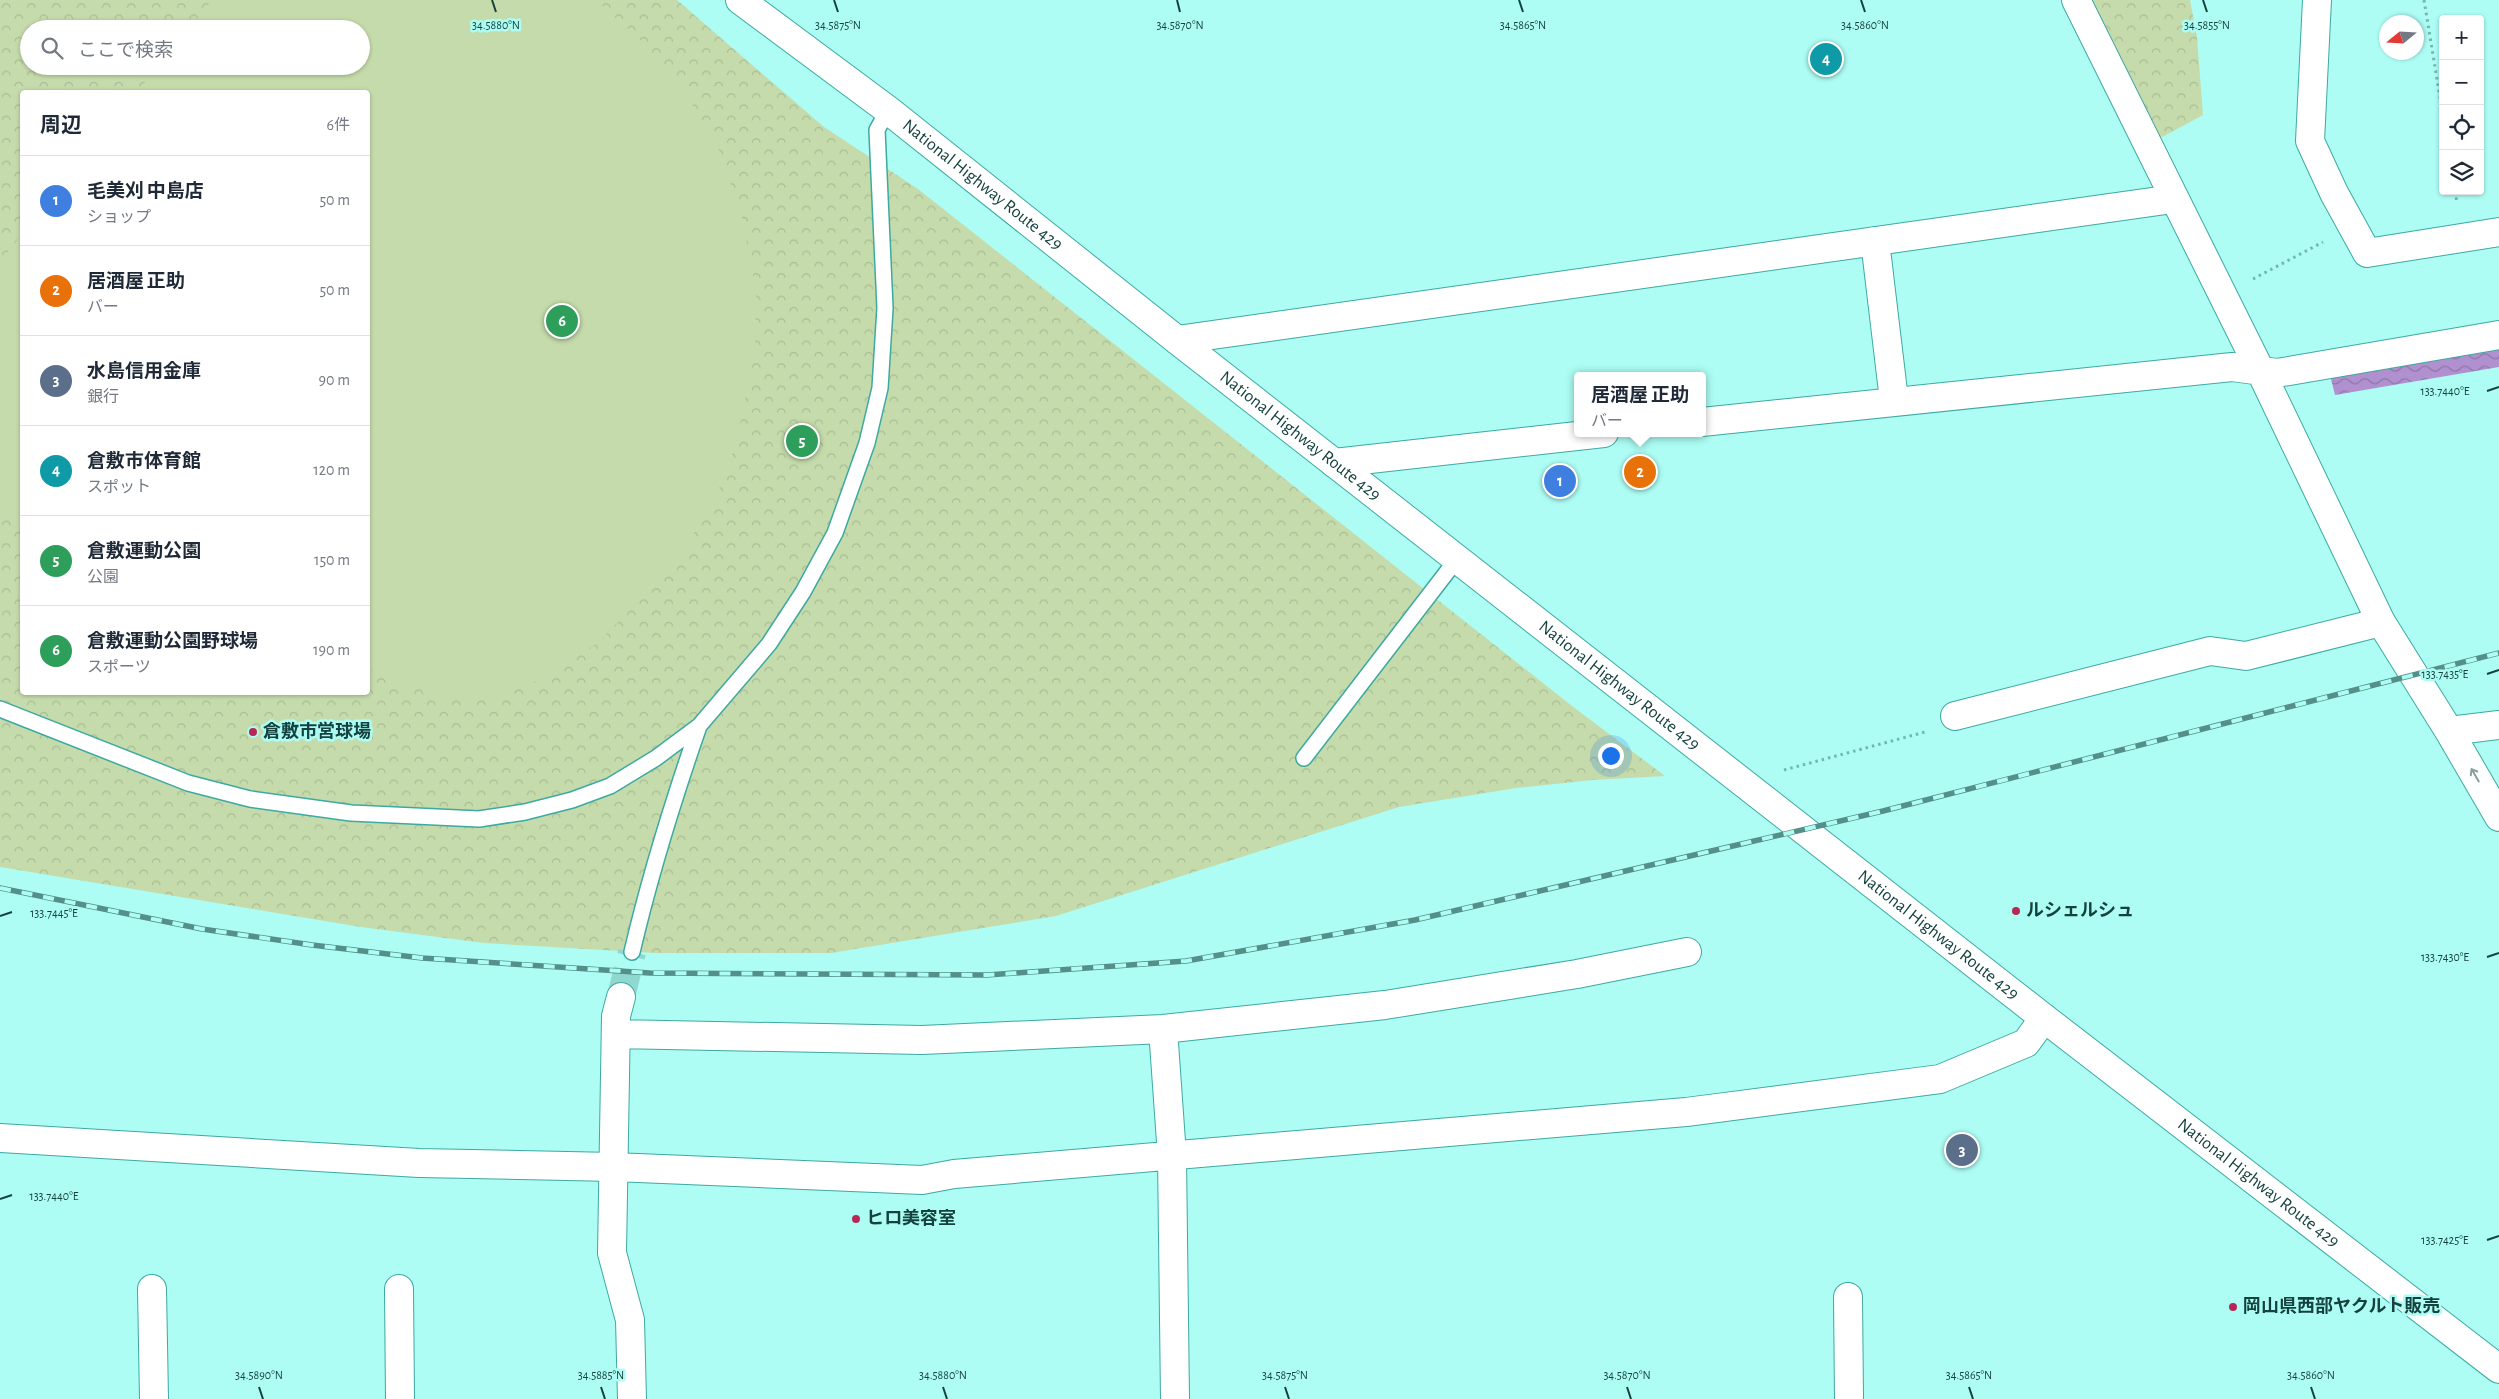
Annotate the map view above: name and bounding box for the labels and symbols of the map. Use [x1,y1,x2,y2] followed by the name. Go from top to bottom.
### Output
[2379,15,2424,60] north arrow
[472,19,520,31] text: 34.5880°N
[815,19,861,31] text: 34.5875°N
[1156,19,1204,31] text: 34.5870°N
[1500,19,1546,31] text: 34.5865°N
[1841,19,1889,31] text: 34.5860°N
[2184,19,2230,31] text: 34.5855°N
[1810,40,1842,78] pin: 4
[899,116,1066,254] street label: National Highway Route 429
[546,302,578,340] pin: 6
[1216,368,1384,505] street label: National Highway Route 429
[2421,385,2470,397] text: 133.7440°E
[786,422,818,460] pin: 5
[1624,453,1656,491] pin: 2
[1544,462,1576,500] pin: 1
[1535,617,1703,754] street label: National Highway Route 429
[2422,668,2469,680] text: 133.7435°E
[263,721,371,741] place label: 倉敷市営球場
[247,726,259,738] marker: 倉敷市営球場
[1598,743,1624,769] your location
[2469,768,2479,782] one-way arrow
[1854,867,2022,1004] street label: National Highway Route 429
[2026,901,2134,920] place label: ルシェルシュ
[2010,905,2022,917] marker: ルシェルシュ
[30,907,78,919] text: 133.7445°E
[2421,951,2469,963] text: 133.7430°E
[2174,1115,2342,1251] street label: National Highway Route 429
[1946,1131,1978,1169] pin: 3
[30,1190,79,1202] text: 133.7440°E
[866,1208,956,1228] place label: ヒロ美容室
[850,1213,862,1225] marker: ヒロ美容室
[2421,1234,2469,1246] text: 133.7425°E
[2243,1296,2440,1316] place label: 岡山県西部ヤクルト販売
[2227,1301,2239,1313] marker: 岡山県西部ヤクルト販売
[235,1369,283,1381] text: 34.5890°N
[578,1369,624,1381] text: 34.5885°N
[919,1369,967,1381] text: 34.5880°N
[1262,1369,1308,1381] text: 34.5875°N
[1603,1369,1651,1381] text: 34.5870°N
[1946,1369,1992,1381] text: 34.5865°N
[2287,1369,2335,1381] text: 34.5860°N

